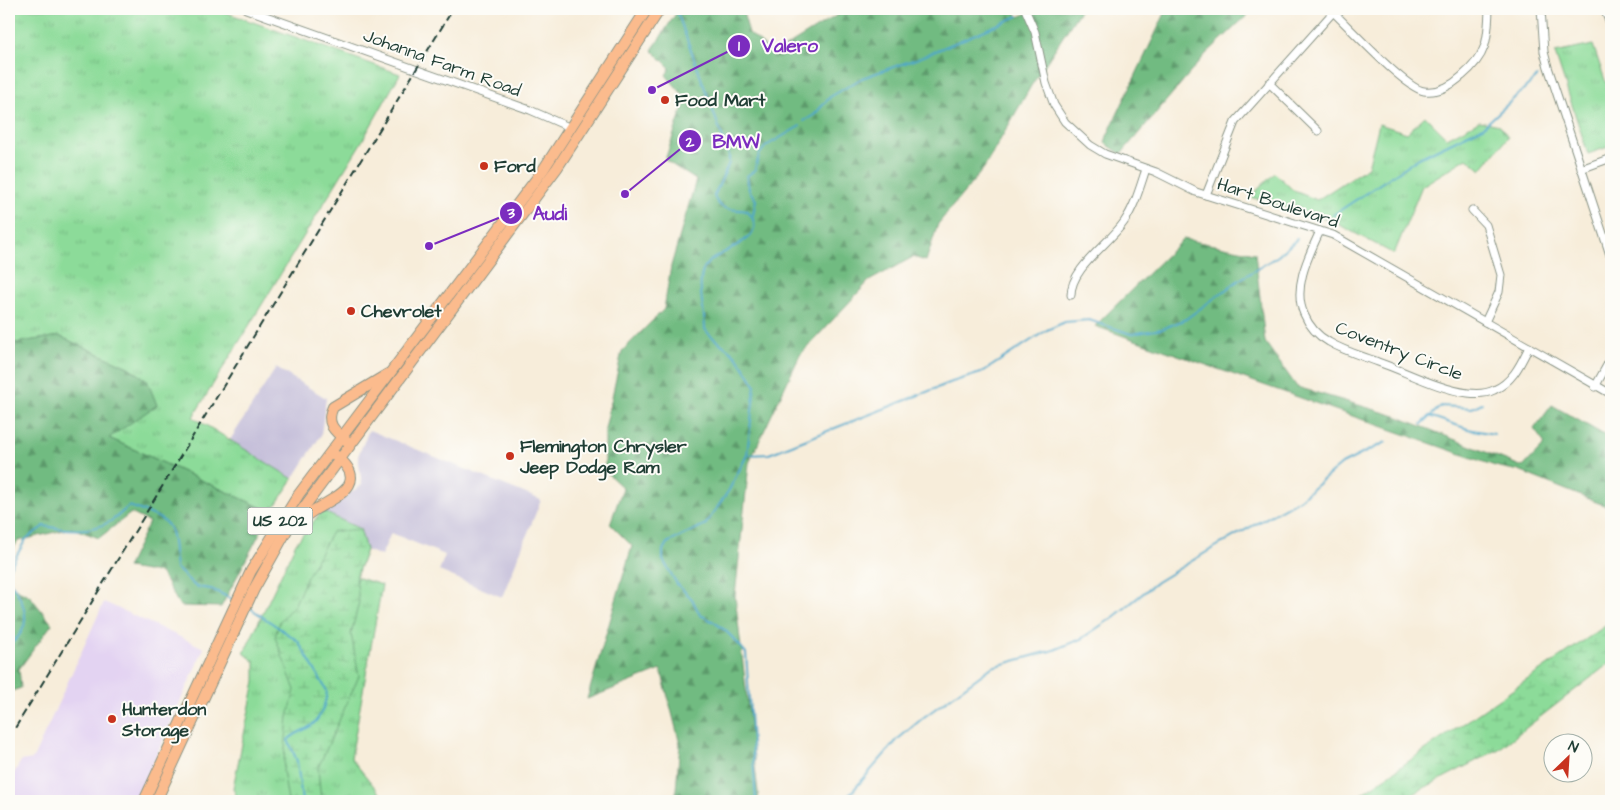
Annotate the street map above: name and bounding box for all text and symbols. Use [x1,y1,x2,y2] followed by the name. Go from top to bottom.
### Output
[360,23,524,103] street label: Johanna Farm Road
[727,29,828,63] callout: Valero
[761,33,818,60] text: Valero
[738,36,740,57] text: 1
[675,88,766,113] place label: Food Mart
[659,94,671,106] marker: Food Mart
[677,124,769,158] callout: BMW
[712,129,760,156] text: BMW
[685,132,695,153] text: 2
[494,154,537,179] place label: Ford
[478,160,490,172] marker: Ford
[1214,172,1342,234] street label: Hart Boulevard
[498,196,578,230] callout: Audi
[533,201,567,228] text: Audi
[506,203,515,224] text: 3
[361,299,442,324] place label: Chevrolet
[345,305,357,317] marker: Chevrolet
[1331,315,1467,388] street label: Coventry Circle
[519,434,687,481] place label: Flemington Chrysler Jeep Dodge Ram
[504,450,516,462] marker: Flemington Chrysler Jeep Dodge Ram
[248,508,312,534] road number: US 202
[121,697,206,744] place label: Hunterdon Storage
[106,713,118,725] marker: Hunterdon Storage
[1542,732,1592,782] north arrow
[1565,736,1581,758] text: N

